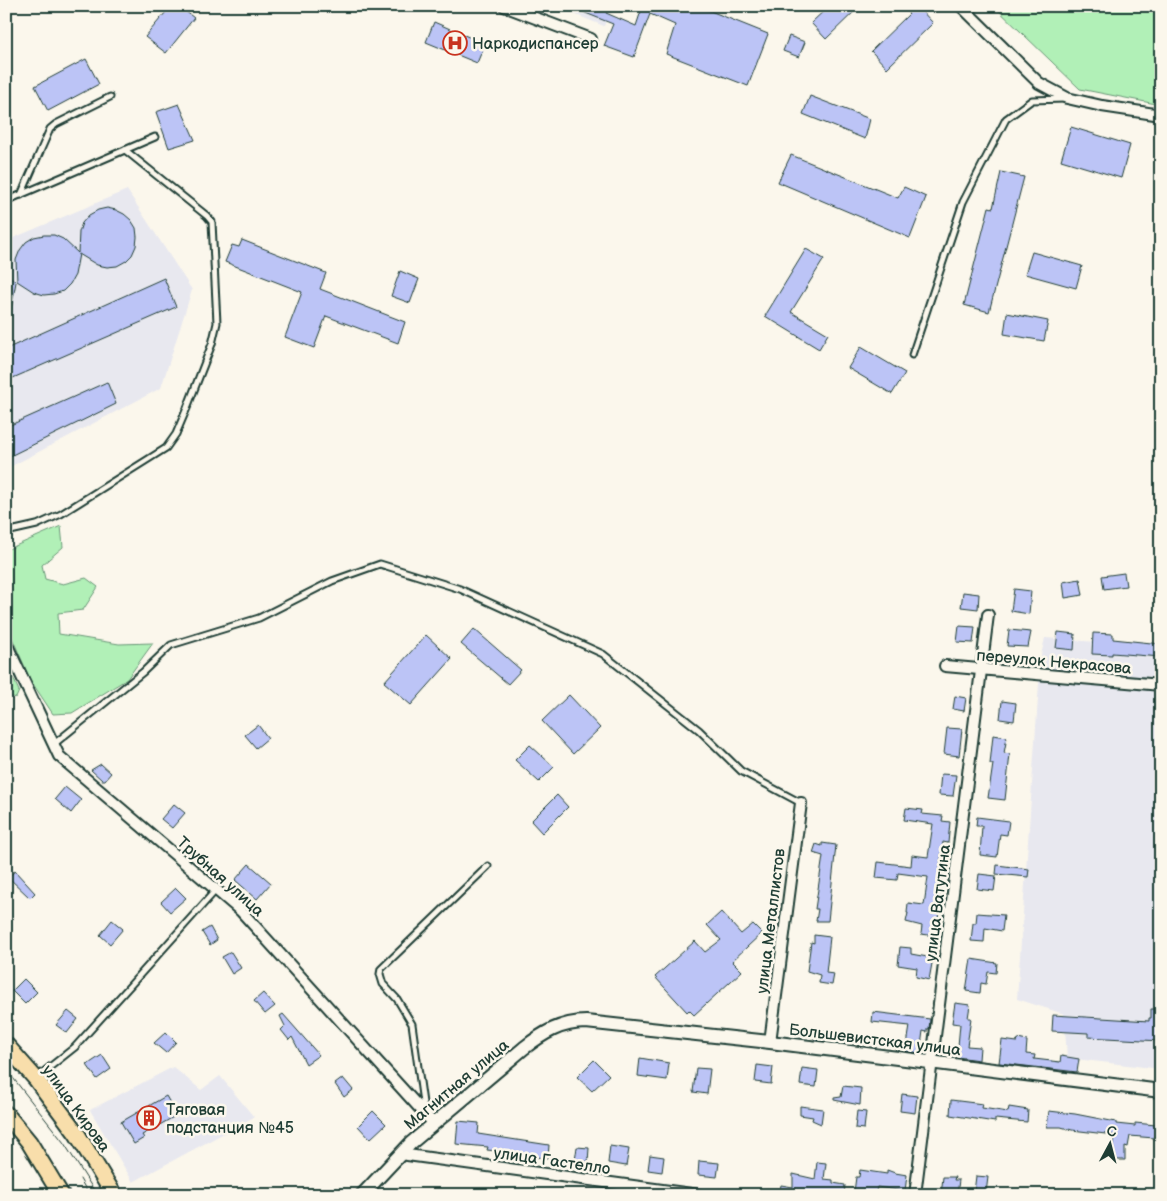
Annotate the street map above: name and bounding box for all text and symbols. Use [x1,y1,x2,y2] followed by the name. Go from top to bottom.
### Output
[442,30,468,56] hospital icon: Наркодиспансер
[472,35,599,54] place label: Наркодиспансер
[976,646,1133,679] street label: переулок Некрасова
[173,833,268,921] street label: Трубная улица
[922,843,955,963] street label: улица Ватутина
[753,847,790,995] street label: улица Металлистов
[788,1021,962,1061] street label: Большевистская улица
[401,1036,513,1134] street label: Магнитная улица
[38,1062,114,1157] street label: улица Кирова
[166,1101,294,1138] place label: Тяговая подстанция №45
[136,1105,162,1131] building icon: Тяговая подстанция №45
[1084,1118,1134,1168] north arrow
[1106,1123,1118,1141] text: С
[492,1144,611,1179] street label: улица Гастелло

